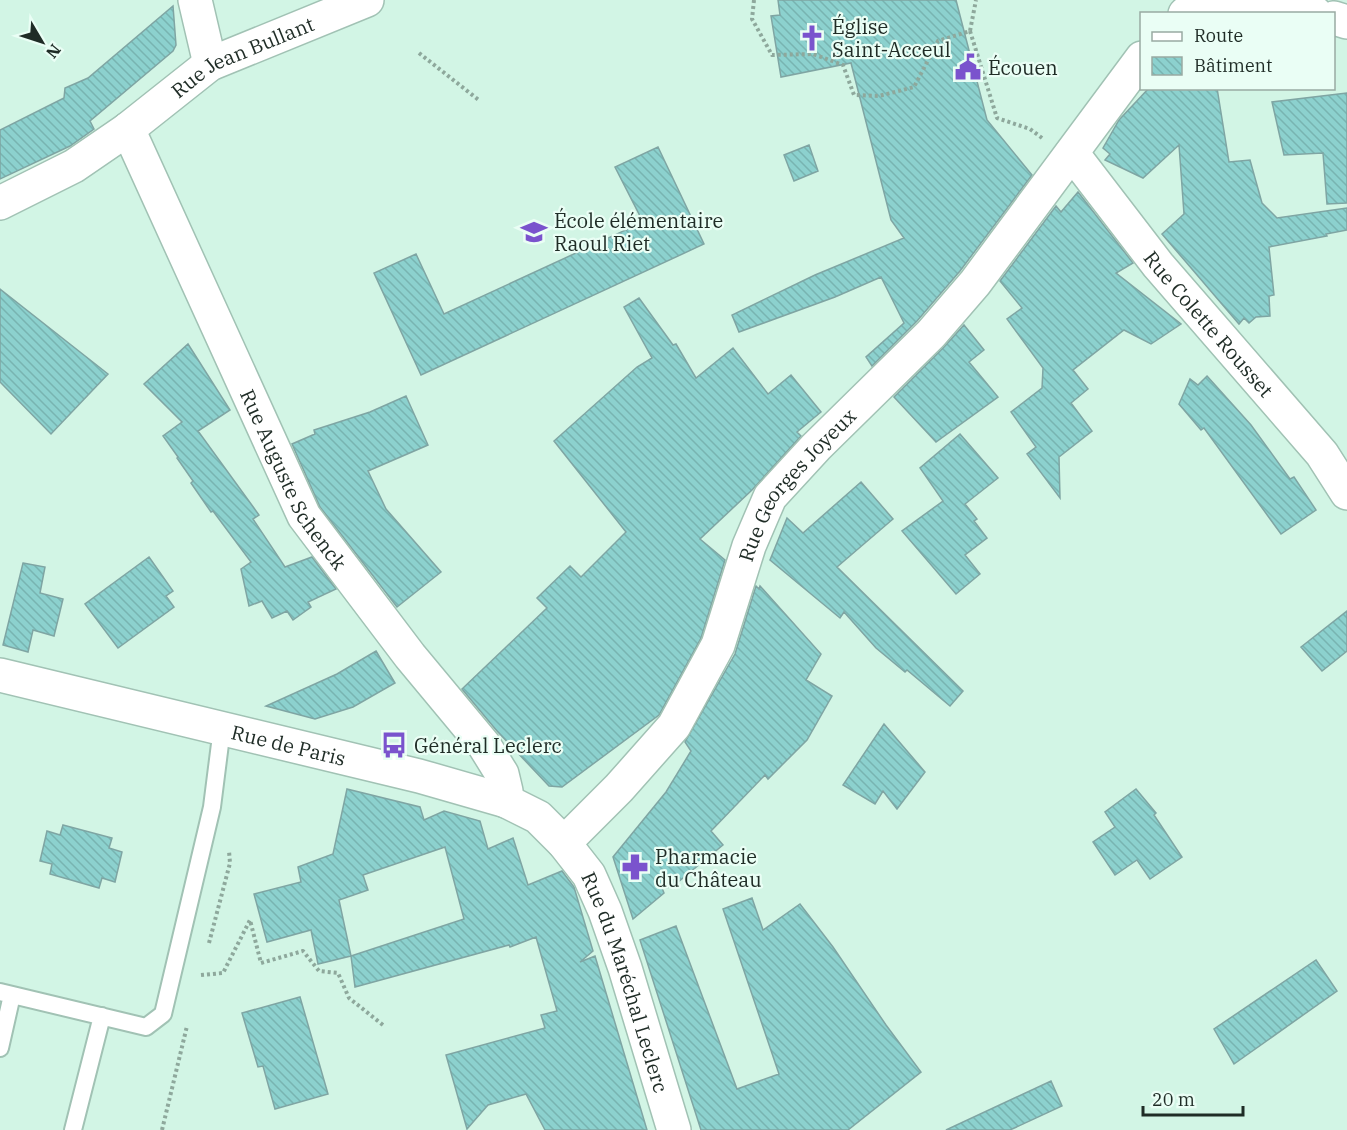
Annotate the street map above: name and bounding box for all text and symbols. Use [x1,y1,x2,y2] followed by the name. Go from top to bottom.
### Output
[165,10,318,104] street label: Rue Jean Bullant
[12,12,72,72] north arrow
[1140,12,1335,90] legend
[832,13,951,63] place label: Église Saint-Acceul
[797,23,827,53] church icon: Église Saint-Acceul
[1194,24,1243,47] text: Route
[42,40,65,63] text: N
[953,52,983,82] public building icon: Écouen
[988,54,1058,81] place label: Écouen
[1194,54,1272,77] text: Bâtiment
[554,207,723,257] place label: École élémentaire Raoul Riet
[519,217,549,247] school or university icon: École élémentaire Raoul Riet
[1138,245,1280,403] street label: Rue Colette Rousset
[234,385,354,575] street label: Rue Auguste Schenck
[732,402,862,565] street label: Rue Georges Joyeux
[229,718,349,771] street label: Rue de Paris
[379,730,409,760] bus stop icon: Général Leclerc
[414,732,562,759] place label: Général Leclerc
[655,843,762,893] place label: Pharmacie du Château
[620,852,650,882] pharmacy icon: Pharmacie du Château
[576,867,675,1096] street label: Rue du Maréchal Leclerc
[1143,1079,1244,1117] scale bar
[1152,1088,1195,1111] text: 20 m

